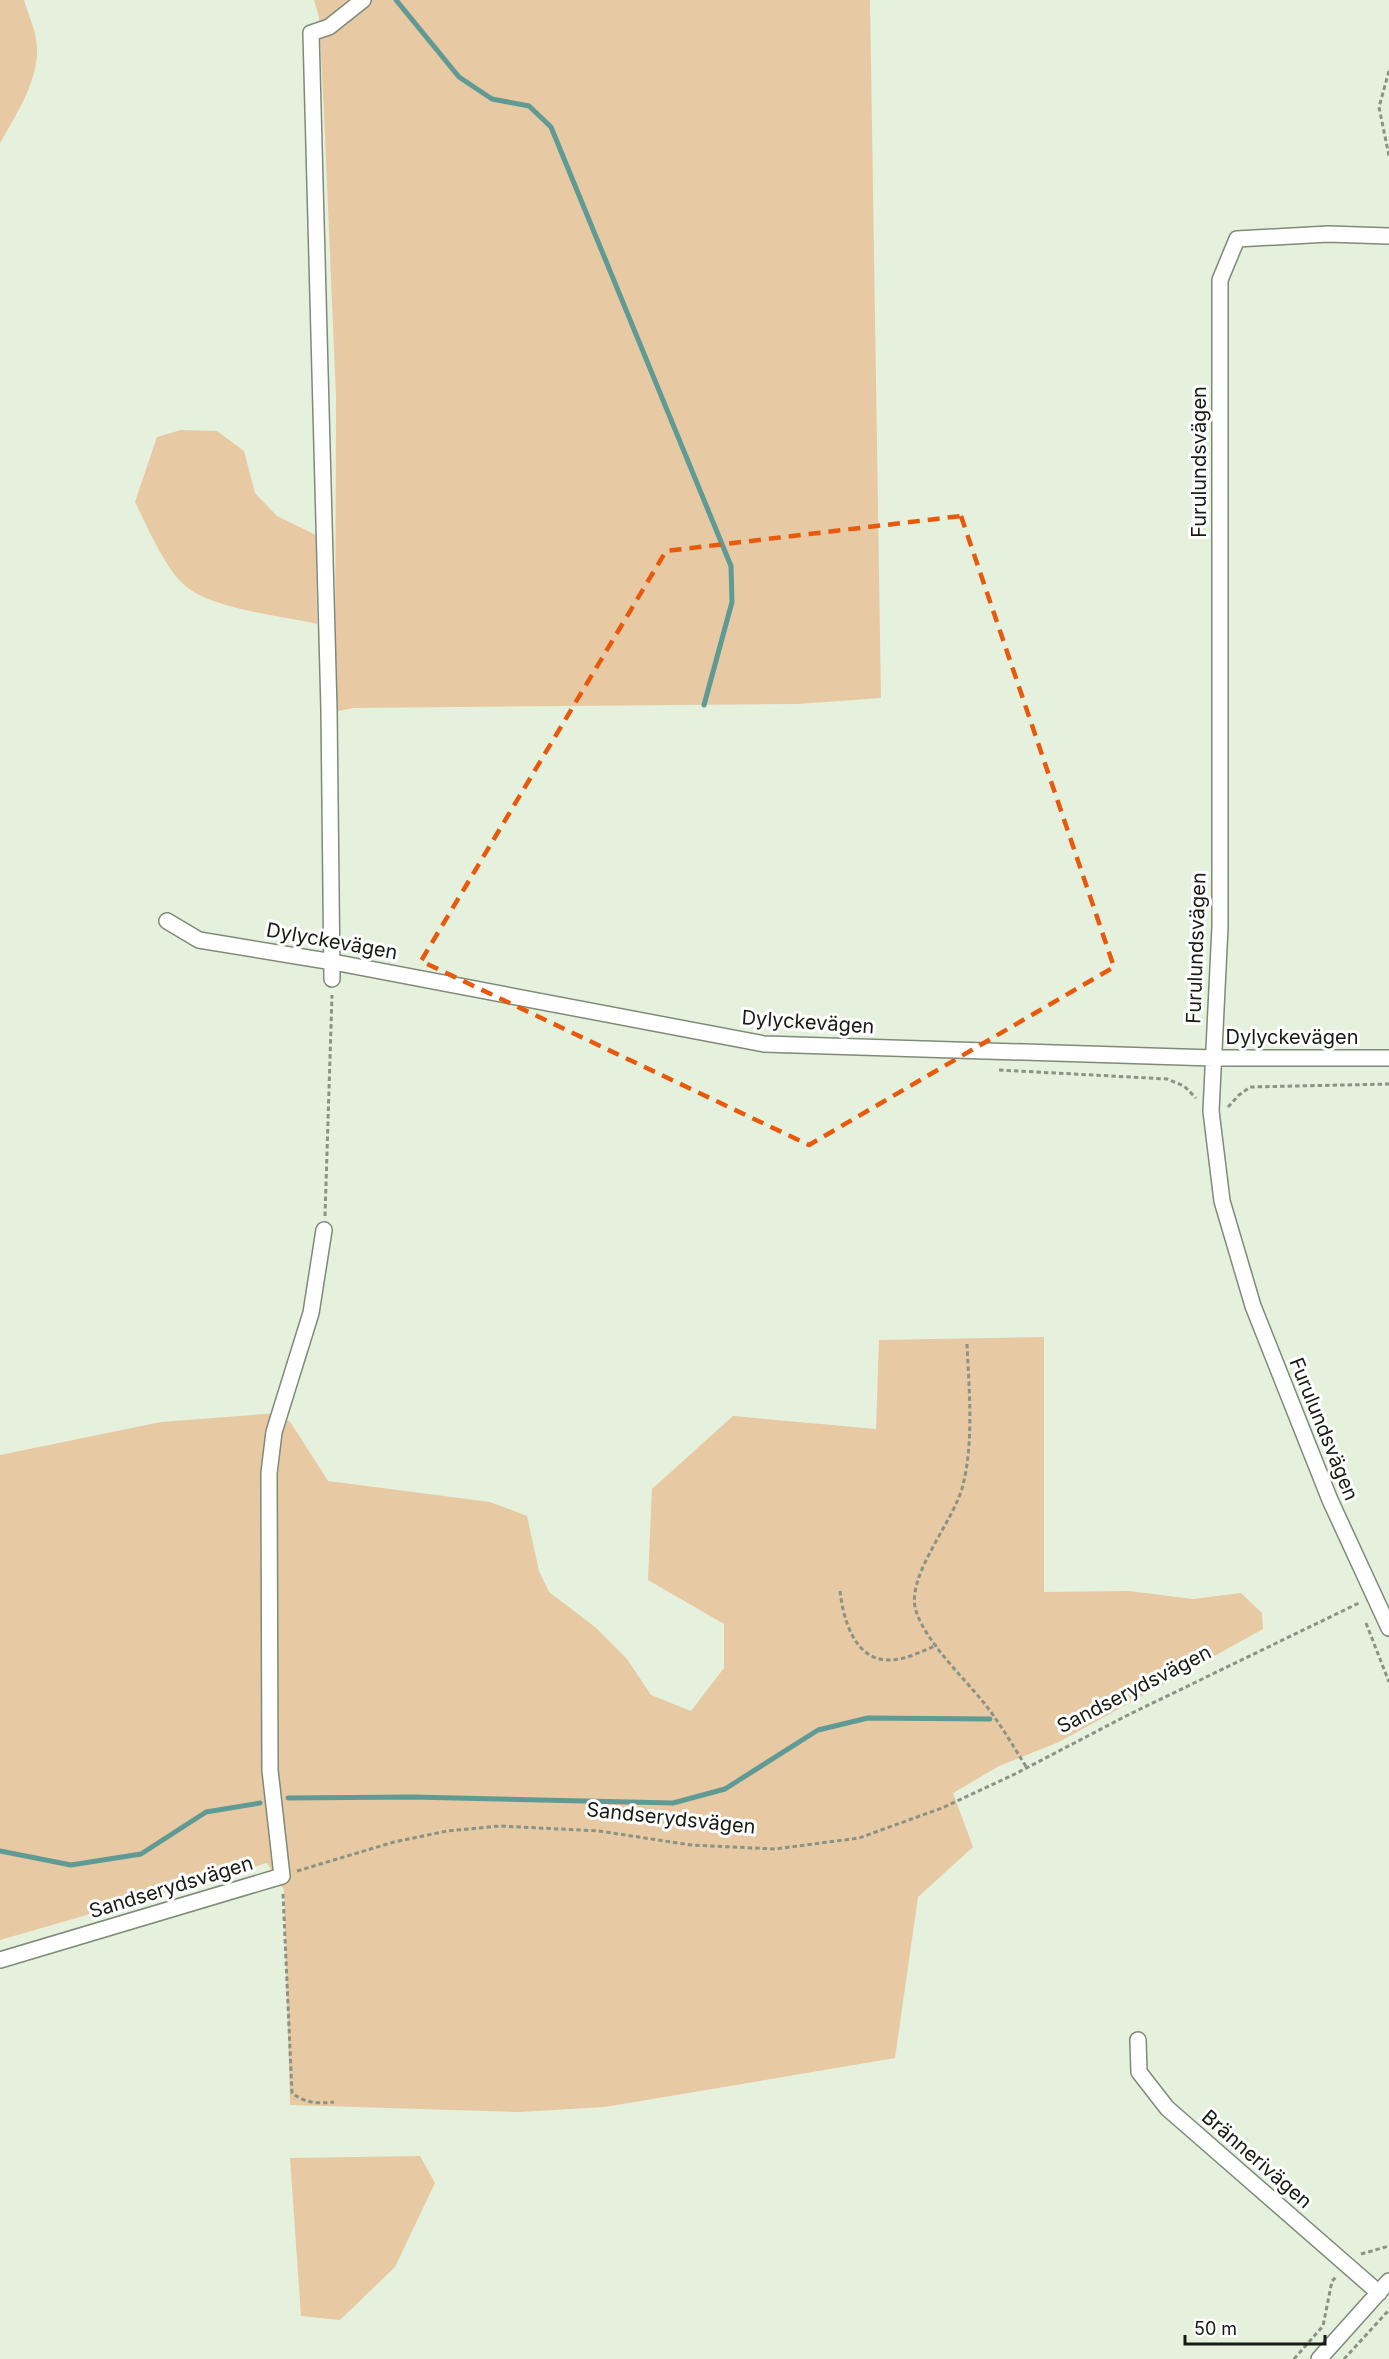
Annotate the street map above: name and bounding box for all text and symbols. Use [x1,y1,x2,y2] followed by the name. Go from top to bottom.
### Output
[1187,386,1211,538] street label: Furulundsvägen
[1181,872,1211,1024] street label: Furulundsvägen
[264,918,400,964] street label: Dylyckevägen
[741,1005,875,1039] street label: Dylyckevägen
[1226,1025,1358,1049] street label: Dylyckevägen
[1284,1354,1364,1504] street label: Furulundsvägen
[1053,1640,1215,1738] street label: Sandserydsvägen
[585,1797,757,1839] street label: Sandserydsvägen
[86,1851,256,1923] street label: Sandserydsvägen
[1197,2105,1317,2213] street label: Brännerivägen
[1185,2308,1324,2346] scale bar
[1194,2318,1237,2339] text: 50 m

